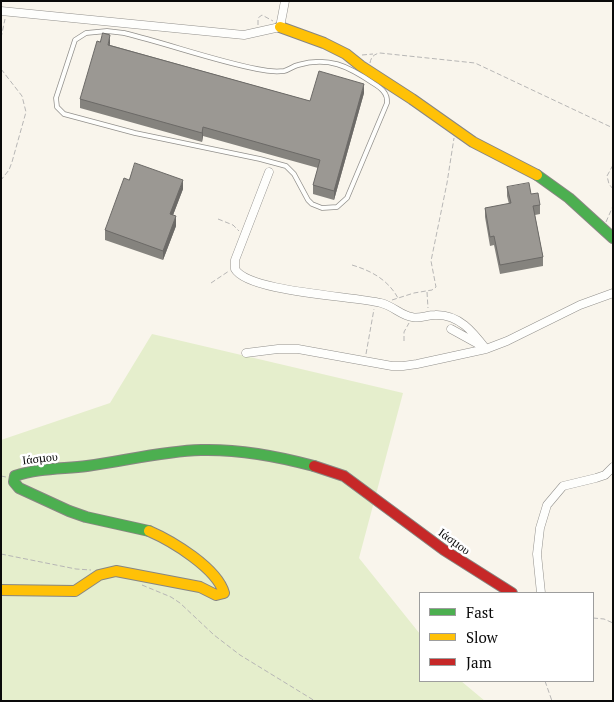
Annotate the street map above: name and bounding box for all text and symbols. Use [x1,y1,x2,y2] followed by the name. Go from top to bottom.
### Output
[21,450,59,468] street label: Ιάσμου
[435,526,473,558] street label: Ιάσμου
[419,592,594,682] legend
[466,602,494,622] text: Fast
[466,627,498,647] text: Slow
[466,652,492,672] text: Jam

